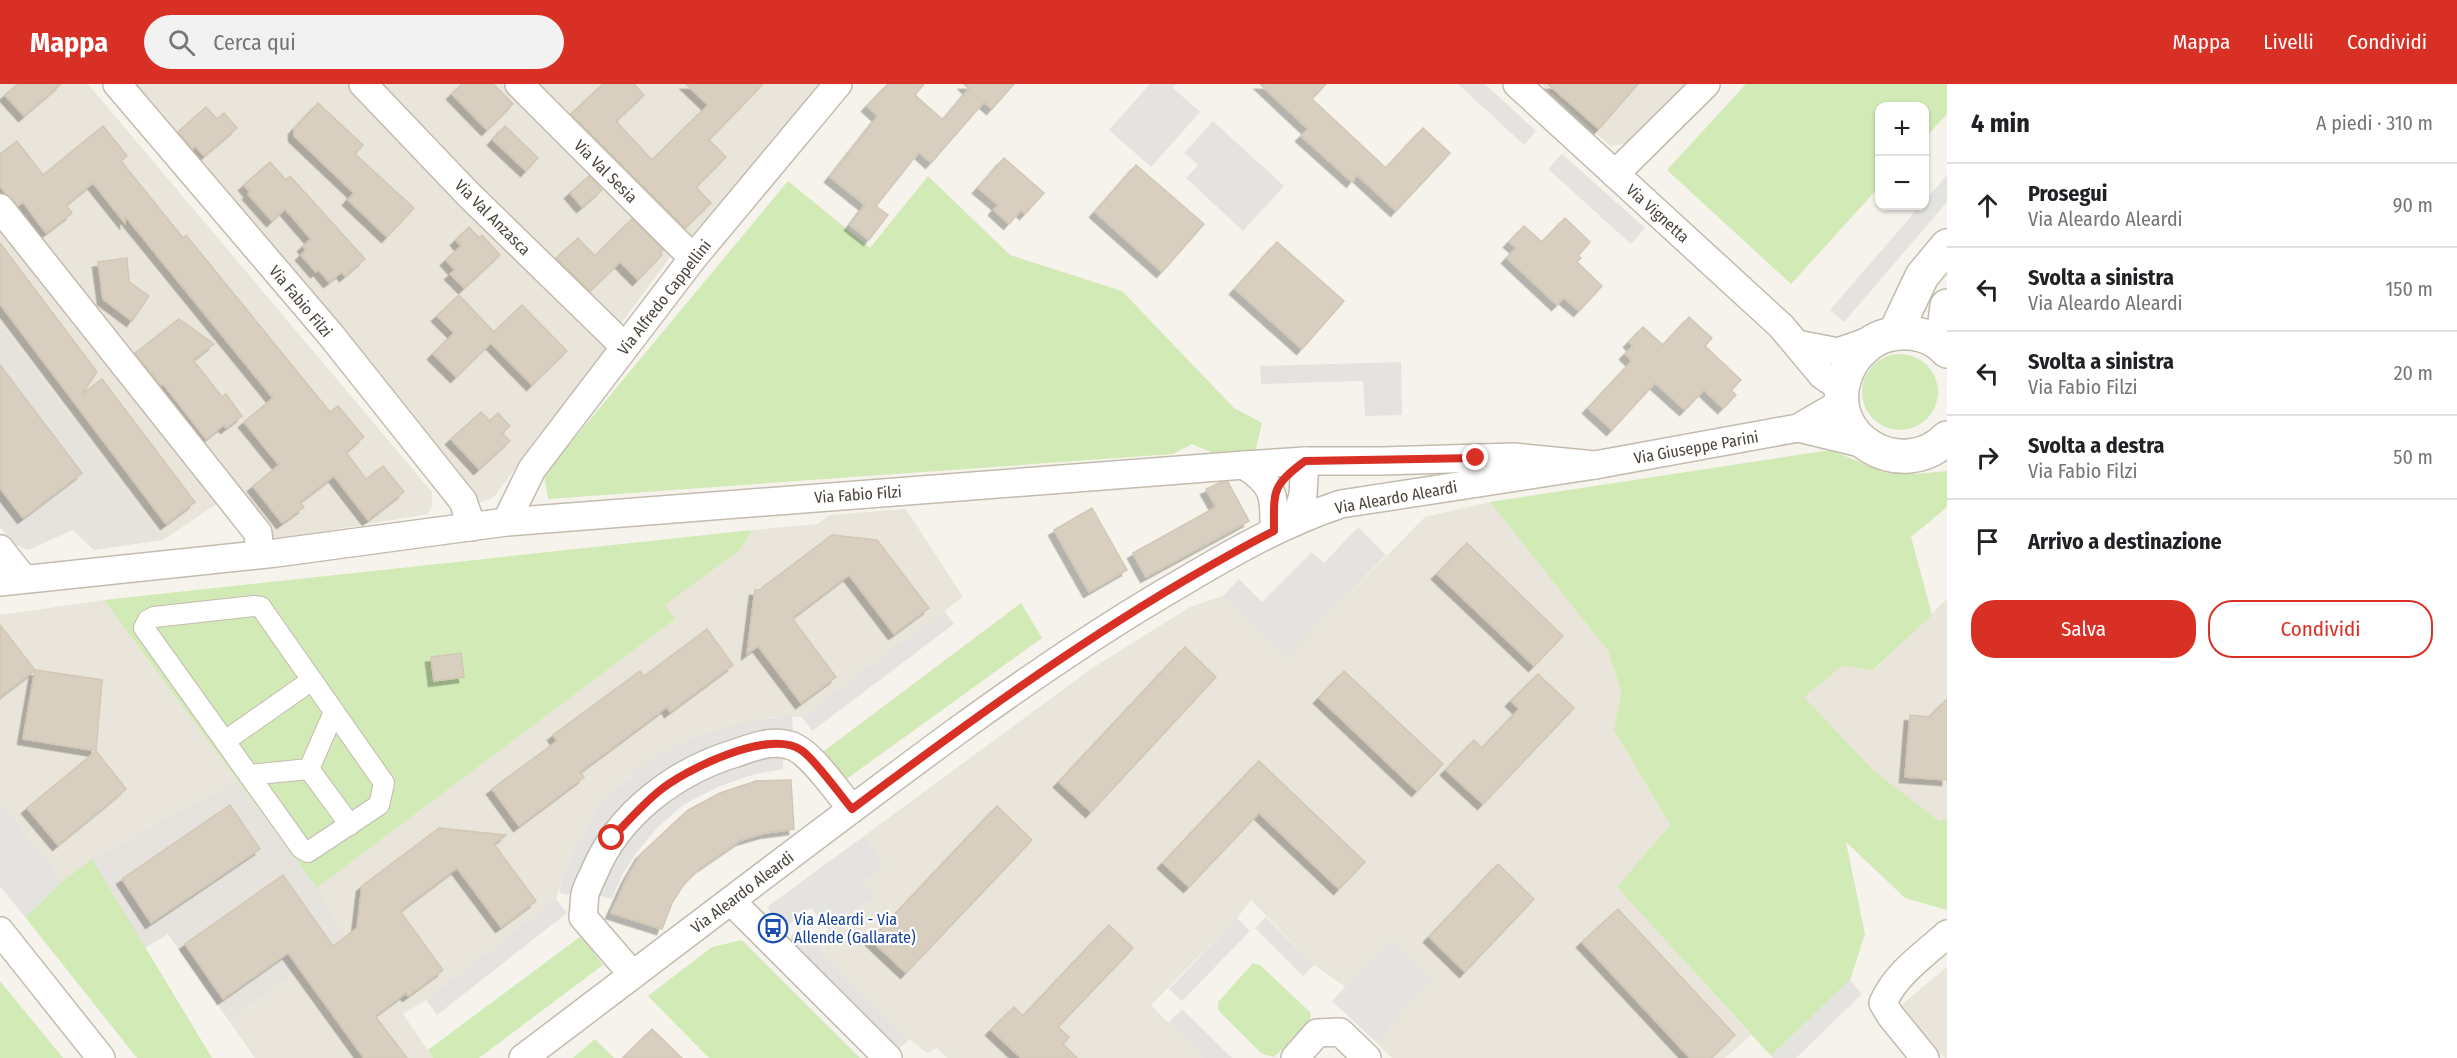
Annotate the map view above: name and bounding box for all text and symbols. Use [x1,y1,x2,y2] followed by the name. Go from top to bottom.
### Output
[144,15,564,69] search box
[30,26,108,59] text: Mappa
[165,26,198,59] icon: search
[213,29,296,56] text: Cerca qui
[2173,29,2230,55] text: Mappa
[2263,29,2314,55] text: Livelli
[2347,29,2427,55] text: Condividi
[1875,102,1929,210] map controls
[1875,102,1929,156] button: +
[1971,108,2030,139] text: 4 min
[2316,111,2433,135] text: A piedi · 310 m
[570,136,641,207] street label: Via Val Sesia
[1875,156,1929,210] button: −
[451,176,534,259] street label: Via Val Anzasca
[1622,180,1693,247] street label: Via Vignetta
[2028,180,2107,207] text: Prosegui
[1971,189,2004,222] icon: ahead
[2393,193,2433,217] text: 90 m
[2028,207,2183,231] text: Via Aleardo Aleardi
[614,236,715,359] street label: Via Alfredo Cappellini
[265,262,336,341] street label: Via Fabio Filzi
[2028,264,2174,291] text: Svolta a sinistra
[1971,273,2004,306] icon: left
[2386,277,2433,301] text: 150 m
[2028,291,2183,315] text: Via Aleardo Aleardi
[2028,348,2174,375] text: Svolta a sinistra
[1971,357,2004,390] icon: left
[2394,361,2433,385] text: 20 m
[2028,375,2138,399] text: Via Fabio Filzi
[1632,427,1760,468] street label: Via Giuseppe Parini
[2028,432,2165,459] text: Svolta a destra
[1971,441,2004,474] icon: right
[1462,444,1488,470] route end
[2393,445,2433,469] text: 50 m
[2028,459,2138,483] text: Via Fabio Filzi
[1334,477,1459,518] street label: Via Aleardo Aleardi
[814,482,902,507] street label: Via Fabio Filzi
[1971,525,2004,558] icon: arrive
[2028,528,2222,555] text: Arrivo a destinazione
[1971,600,2196,658] button: Salva
[2208,600,2433,658] button: Condividi
[598,824,624,850] route start
[687,848,797,937] street label: Via Aleardo Aleardi
[794,910,916,947] place label: Via Aleardi - Via Allende (Gallarate)
[757,912,789,944] bus stop icon: Via Aleardi - Via Allende (Gallarate)

